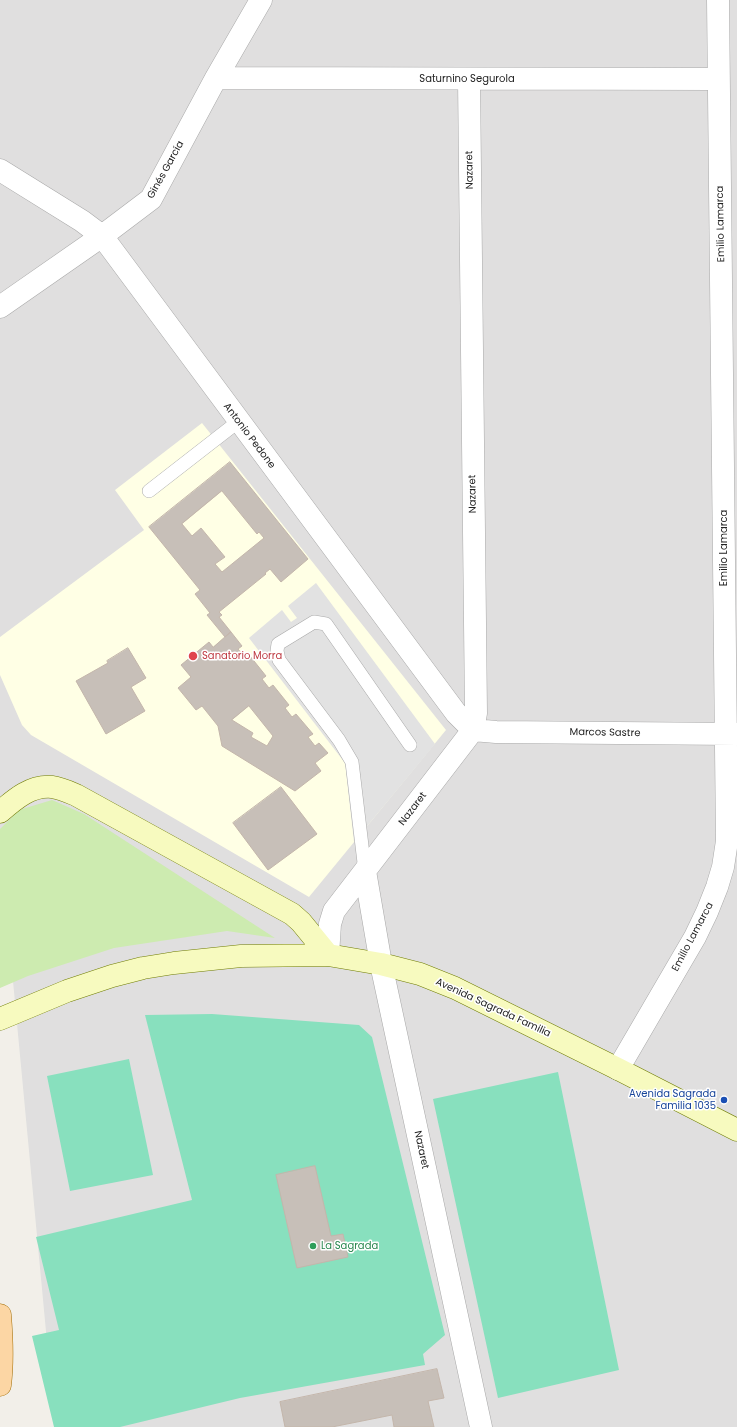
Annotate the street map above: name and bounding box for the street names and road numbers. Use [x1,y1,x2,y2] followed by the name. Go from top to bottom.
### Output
[419,73,515,85] street label: Saturnino Segurola
[145,139,187,201] street label: Ginés García
[464,151,476,189] street label: Nazaret
[714,186,728,262] street label: Emilio Lamarca
[220,401,278,471] street label: Antonio Pedone
[467,475,479,513] street label: Nazaret
[718,510,730,586] street label: Emilio Lamarca
[569,726,641,740] street label: Marcos Sastre
[397,790,429,828] street label: Nazaret
[670,900,716,974] street label: Emilio Lamarca
[433,976,553,1040] street label: Avenida Sagrada Familia
[411,1130,431,1170] street label: Nazaret

